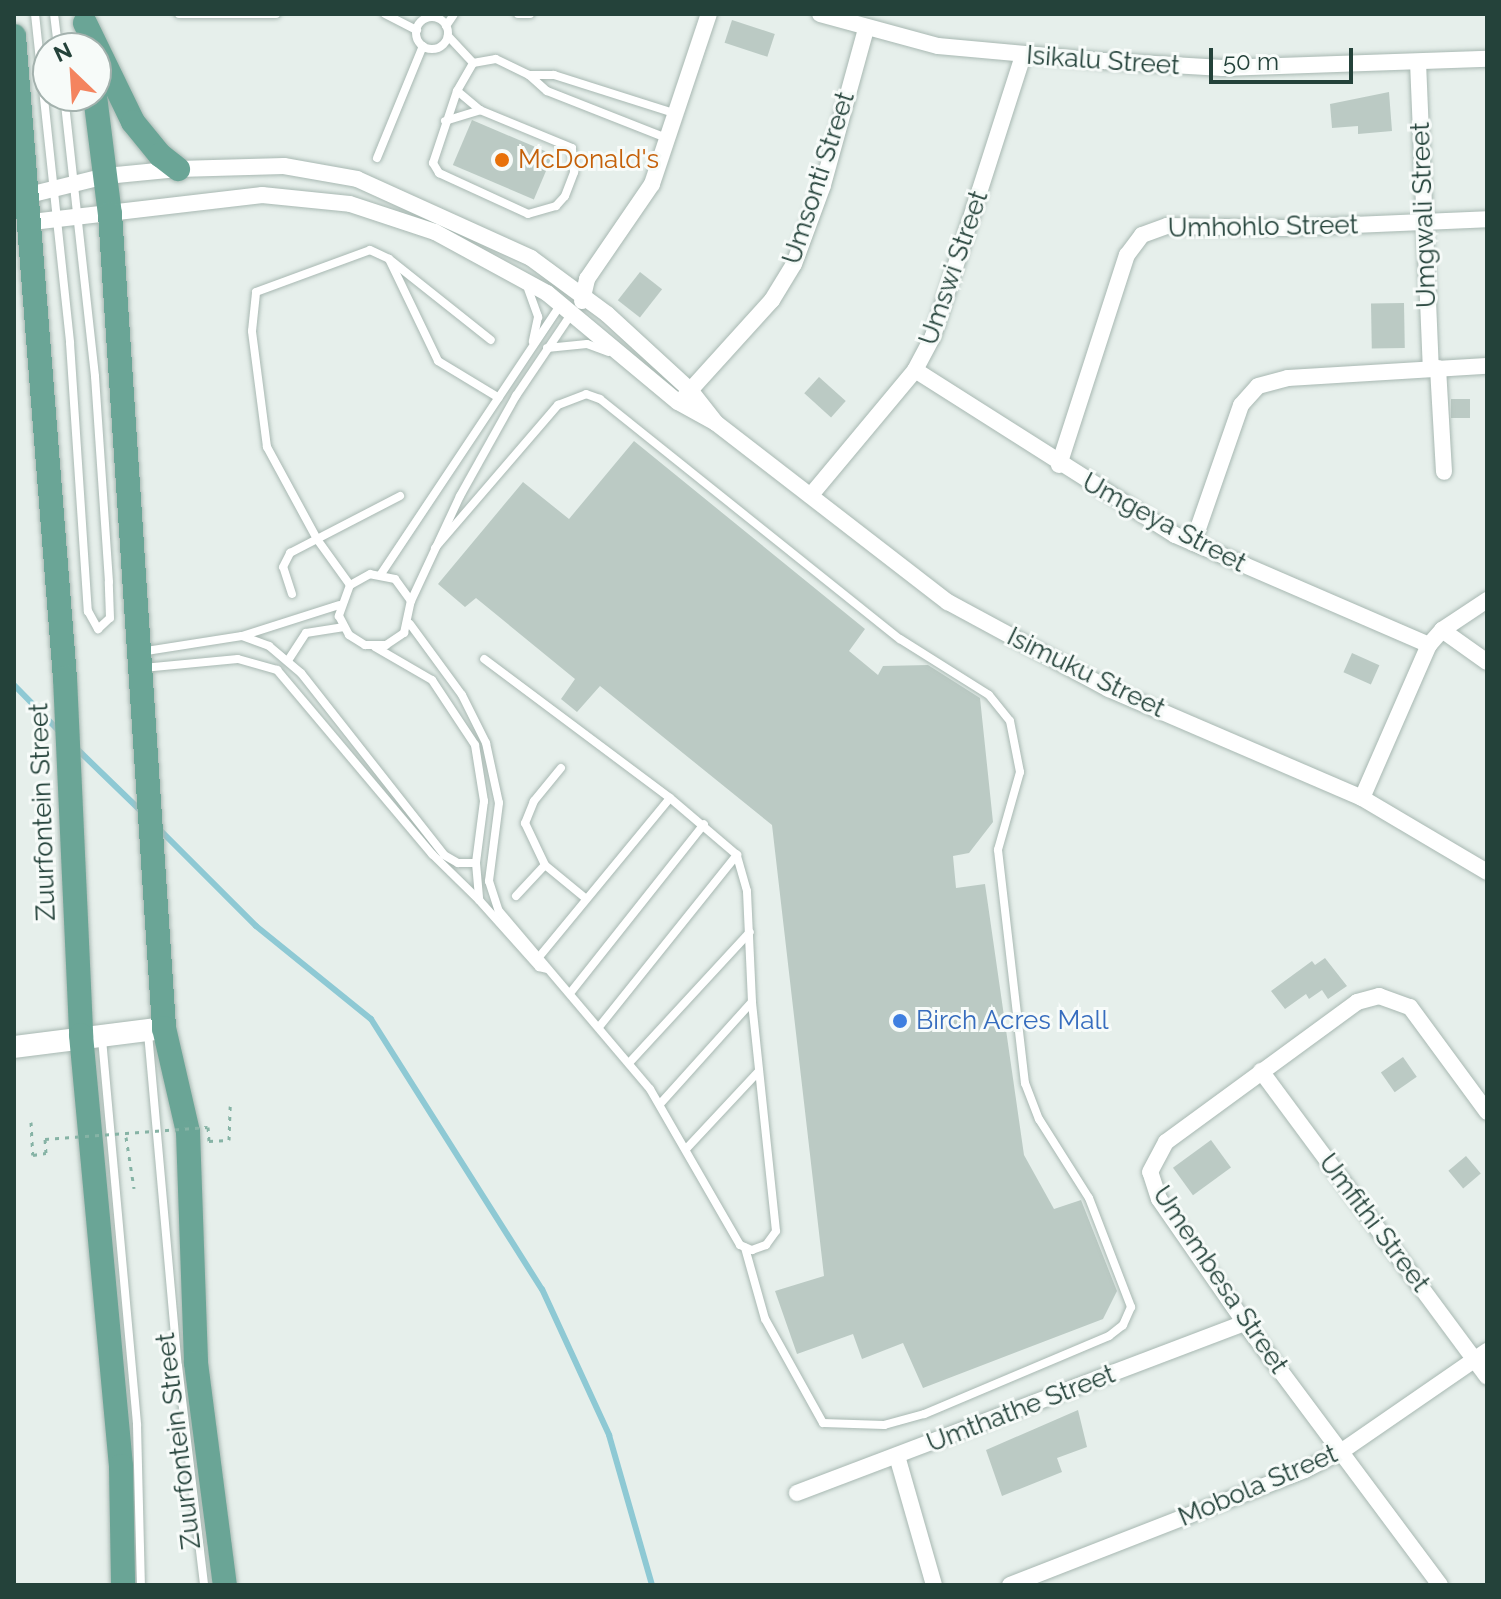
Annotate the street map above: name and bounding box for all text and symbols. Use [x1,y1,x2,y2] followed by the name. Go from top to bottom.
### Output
[32,32,112,112] north arrow
[1213,32,1357,82] scale bar
[50,37,76,67] text: N
[1025,40,1181,82] street label: Isikalu Street
[1223,47,1279,76] text: 50 m
[776,88,862,268] street label: Umsonti Street
[1405,122,1443,308] street label: Umgwali Street
[518,144,659,176] place label: McDonald's
[493,151,511,169] marker: McDonald's
[913,187,995,349] street label: Umswi Street
[1168,210,1358,244] street label: Umhohlo Street
[1077,467,1251,579] street label: Umgeya Street
[1002,621,1170,725] street label: Isimuku Street
[24,703,62,921] street label: Zuurfontein Street
[916,1005,1109,1037] place label: Birch Acres Mall
[891,1012,909,1030] marker: Birch Acres Mall
[1312,1148,1436,1298] street label: Umfithi Street
[1146,1180,1294,1380] street label: Umembesa Street
[150,1331,208,1551] street label: Zuurfontein Street
[923,1359,1119,1459] street label: Umthathe Street
[1174,1439,1342,1533] street label: Mobola Street

